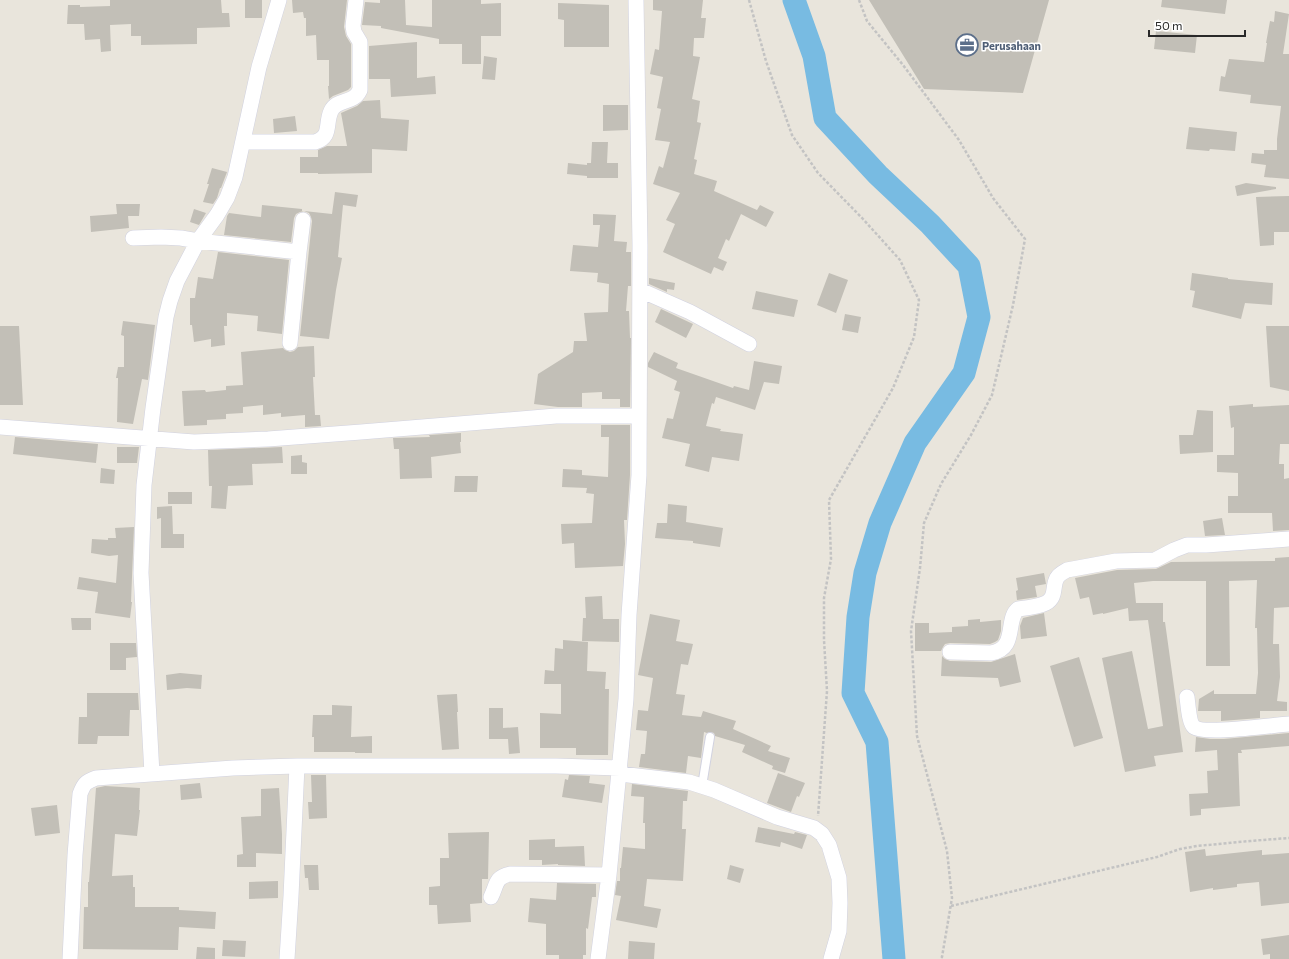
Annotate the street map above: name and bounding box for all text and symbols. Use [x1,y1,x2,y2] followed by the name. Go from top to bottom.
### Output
[1149,12,1245,38] scale bar
[1155,18,1183,32] text: 50 m
[954,32,980,58] office icon: Perusahaan
[982,39,1041,52] place label: Perusahaan

